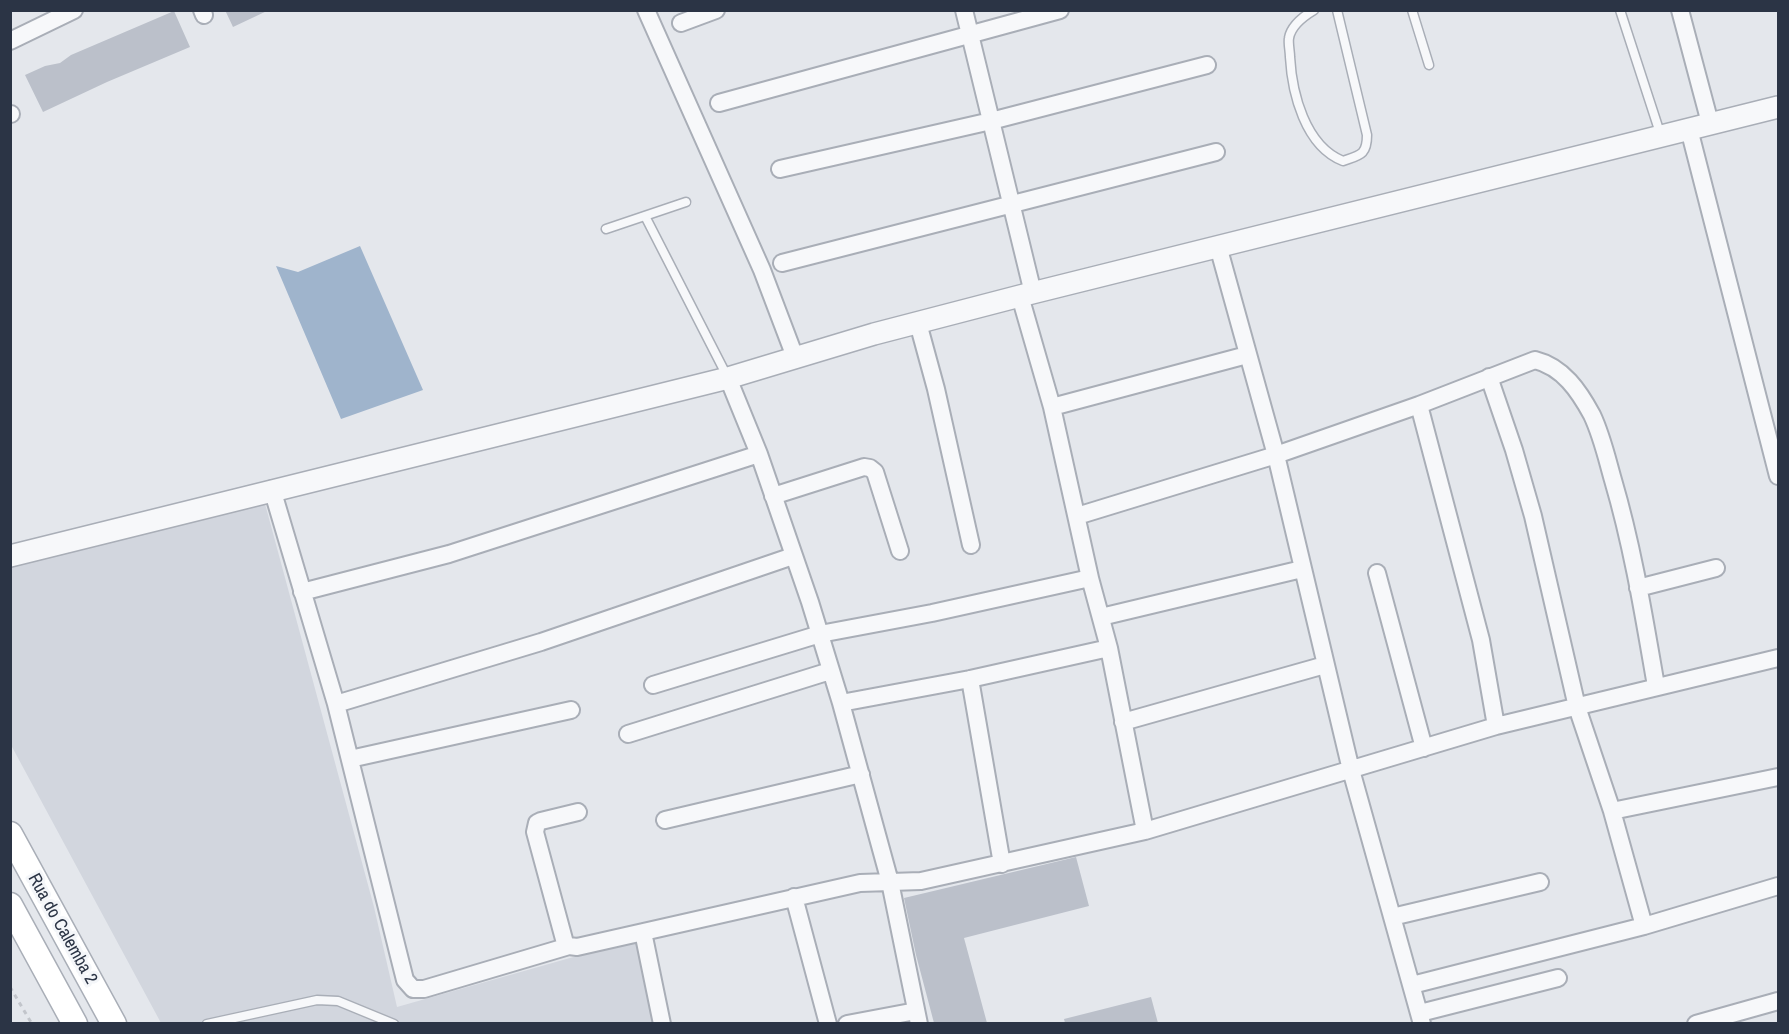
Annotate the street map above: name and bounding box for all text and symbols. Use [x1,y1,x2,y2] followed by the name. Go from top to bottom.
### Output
[23,870,101,988] street label: Rua do Calemba 2

